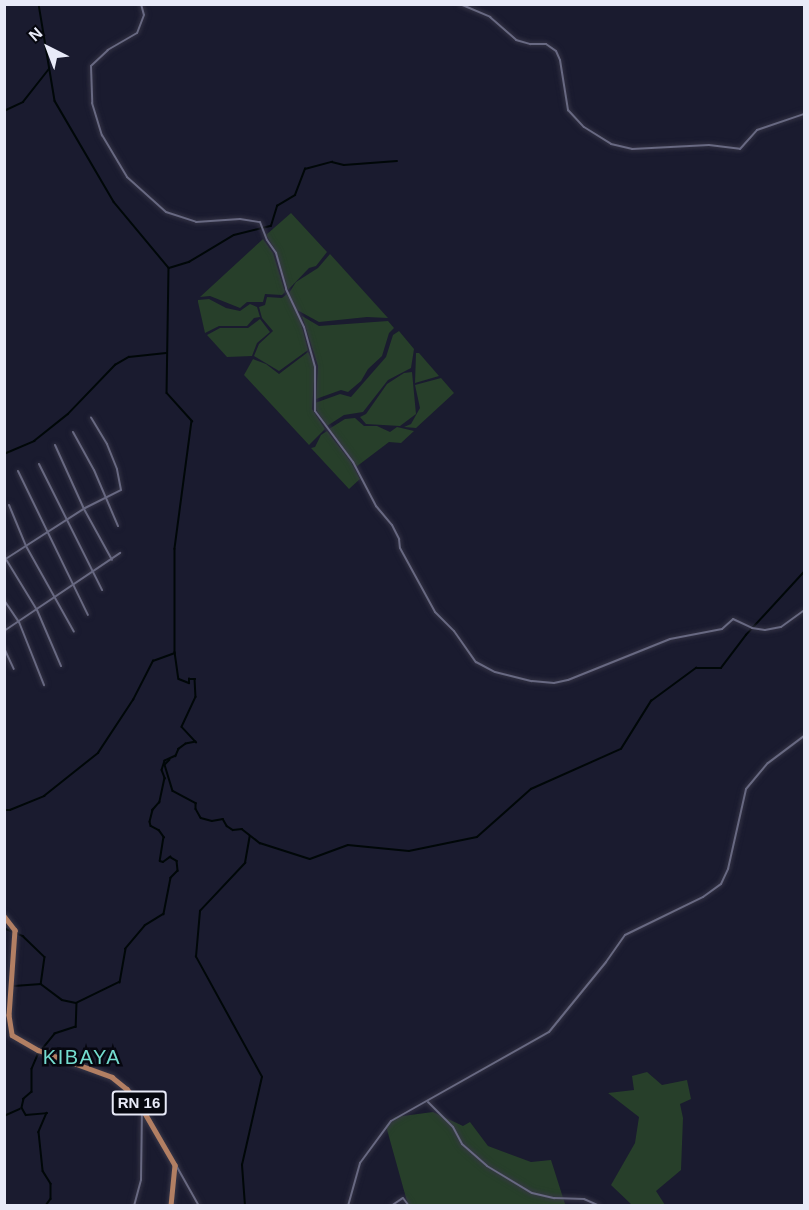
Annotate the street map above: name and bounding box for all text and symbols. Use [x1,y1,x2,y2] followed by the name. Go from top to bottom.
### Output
[18,18,78,78] north arrow
[26,24,46,44] text: N
[43,1045,121,1069] district label: KIBAYA
[110,1091,168,1115] road number: RN 16

